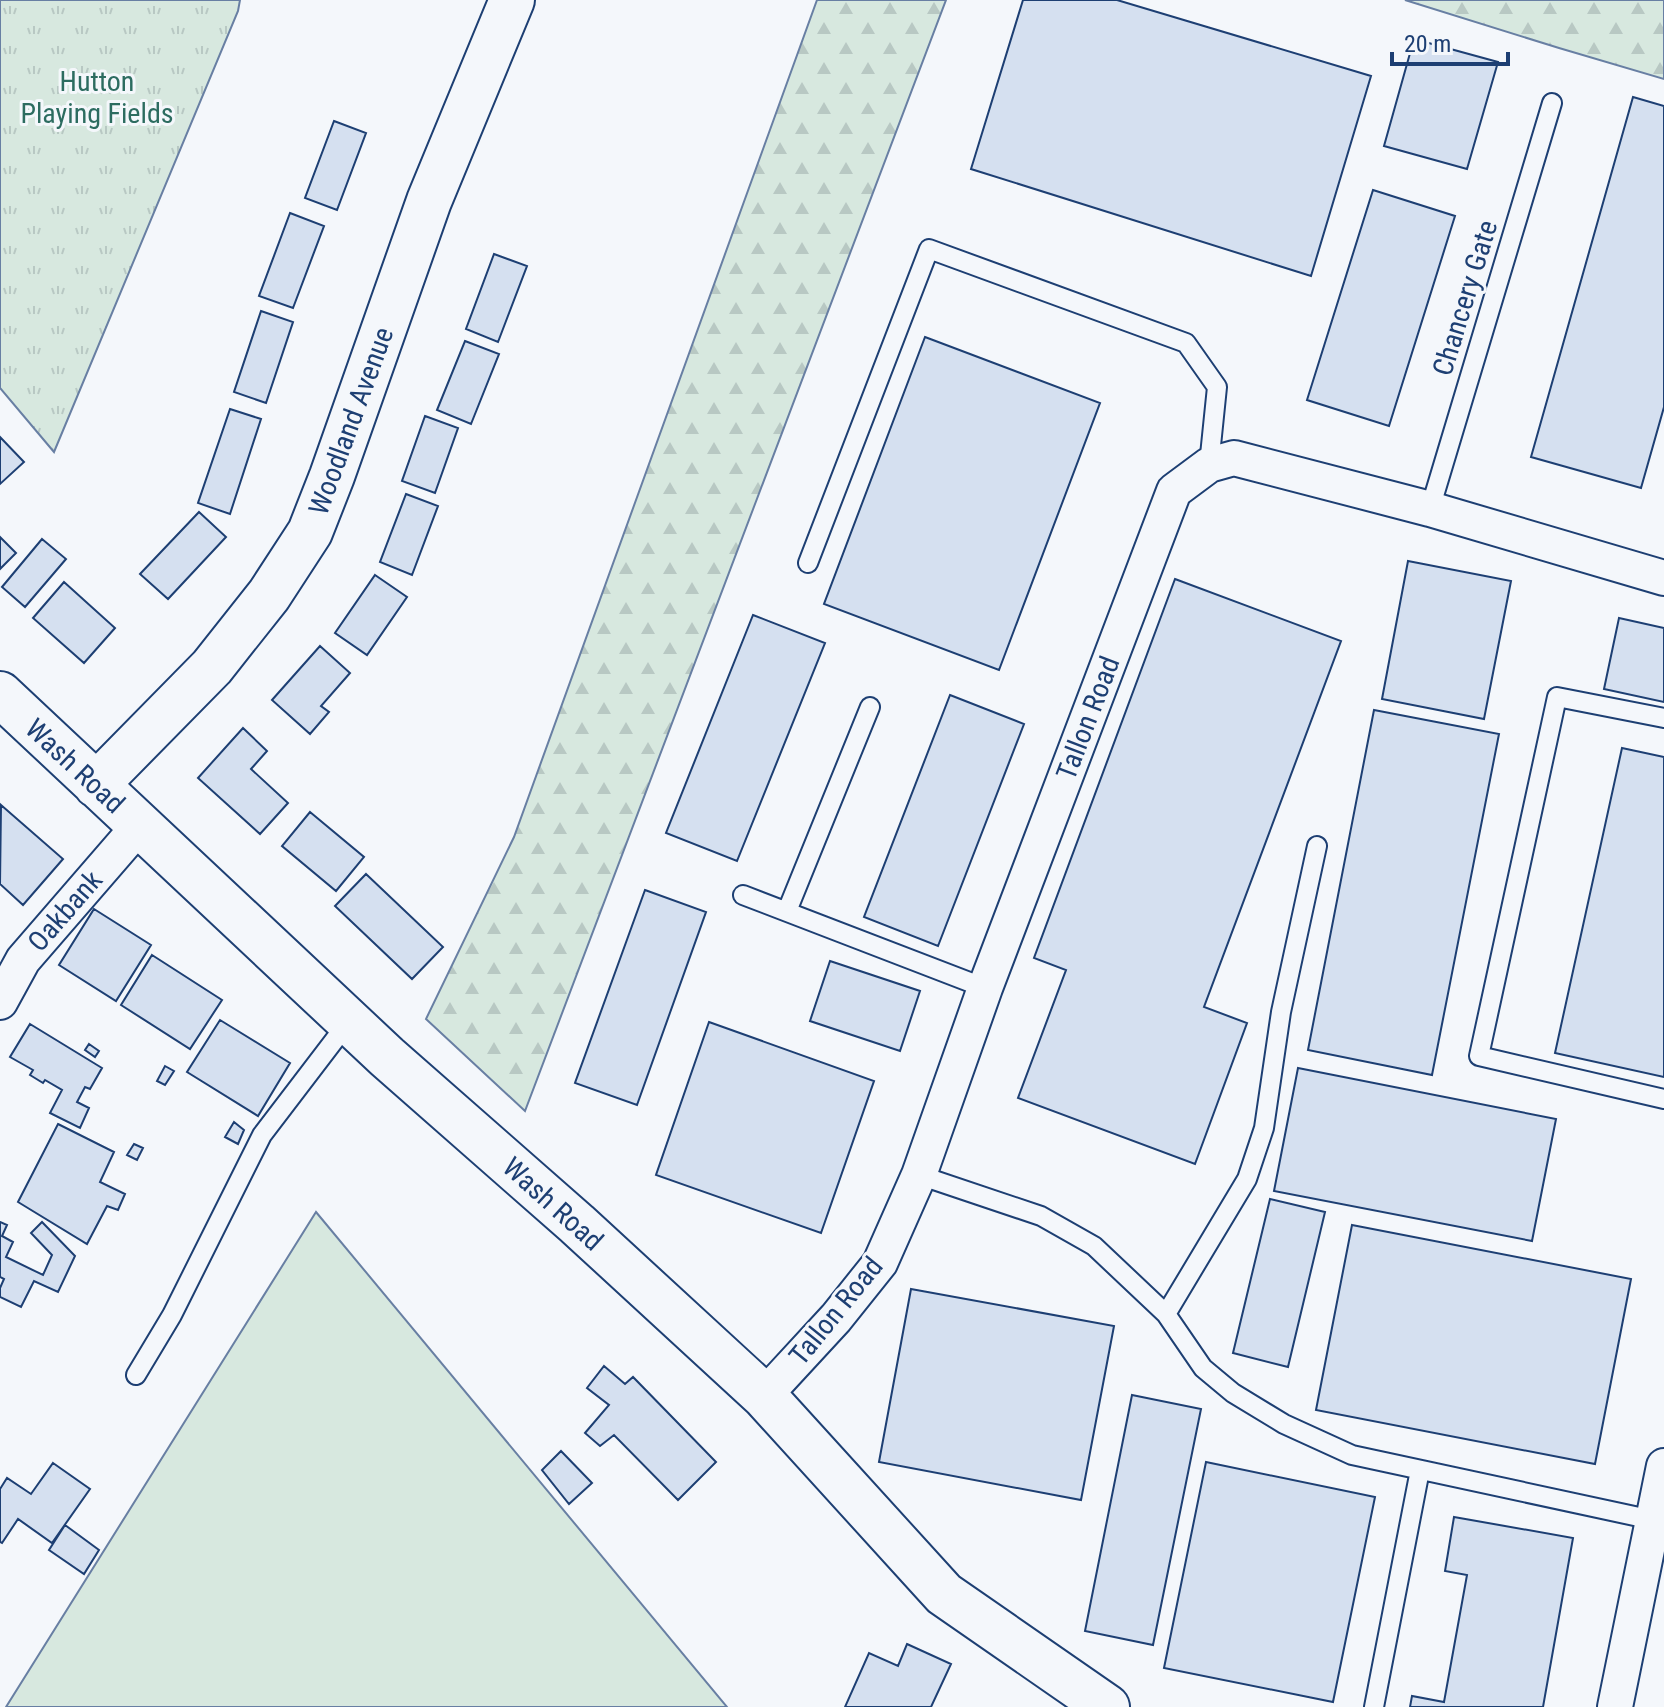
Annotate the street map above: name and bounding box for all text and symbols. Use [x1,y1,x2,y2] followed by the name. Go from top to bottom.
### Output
[1392,16,1508,66] scale bar
[1404,30,1451,58] text: 20 m
[20,65,174,130] park label: Hutton Playing Fields
[1426,216,1504,380] street label: Chancery Gate
[302,323,400,519] street label: Woodland Avenue
[1049,652,1127,784] street label: Tallon Road
[19,712,131,820] street label: Wash Road
[21,864,109,958] street label: Oakbank
[496,1151,610,1257] street label: Wash Road
[782,1250,890,1372] street label: Tallon Road

